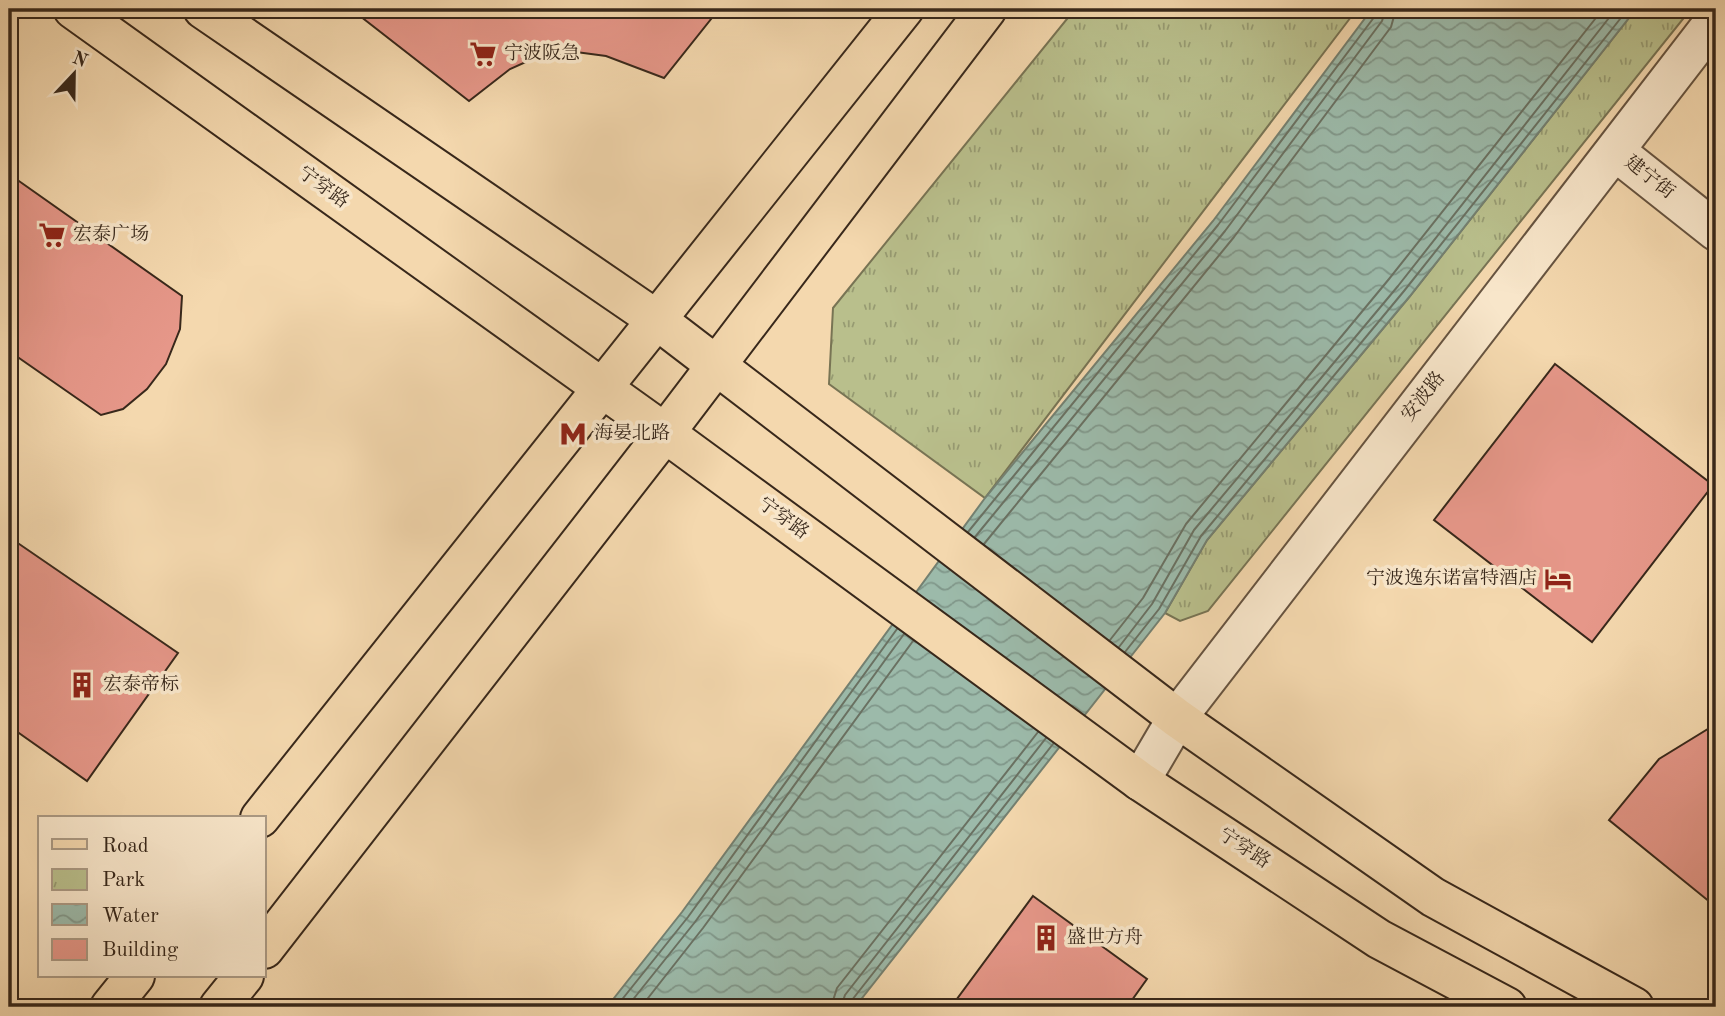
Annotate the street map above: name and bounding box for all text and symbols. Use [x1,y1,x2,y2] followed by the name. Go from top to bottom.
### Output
[38,38,108,108] north arrow
[468,39,498,69] supermarket icon: 宁波阪急
[504,42,580,64] place label: 宁波阪急
[69,49,90,72] text: N
[1621,151,1679,203] street label: 建宁街
[294,161,353,212] street label: 宁穿路
[37,220,67,250] supermarket icon: 宏泰广场
[73,223,149,245] place label: 宏泰广场
[1397,367,1449,425] street label: 安波路
[558,419,588,449] metro station icon: 海晏北路
[594,422,670,444] place label: 海晏北路
[754,492,813,543] street label: 宁穿路
[1543,564,1573,594] hotel icon: 宁波逸东诺富特酒店
[1366,567,1537,589] place label: 宁波逸东诺富特酒店
[67,670,97,700] building icon: 宏泰帝标
[103,673,179,695] place label: 宏泰帝标
[38,816,266,978] legend
[1215,823,1275,872] street label: 宁穿路
[102,836,149,857] text: Road
[102,870,145,891] text: Park
[102,906,159,927] text: Water
[1031,923,1061,953] building icon: 盛世方舟
[1067,926,1143,948] place label: 盛世方舟
[102,940,179,961] text: Building

